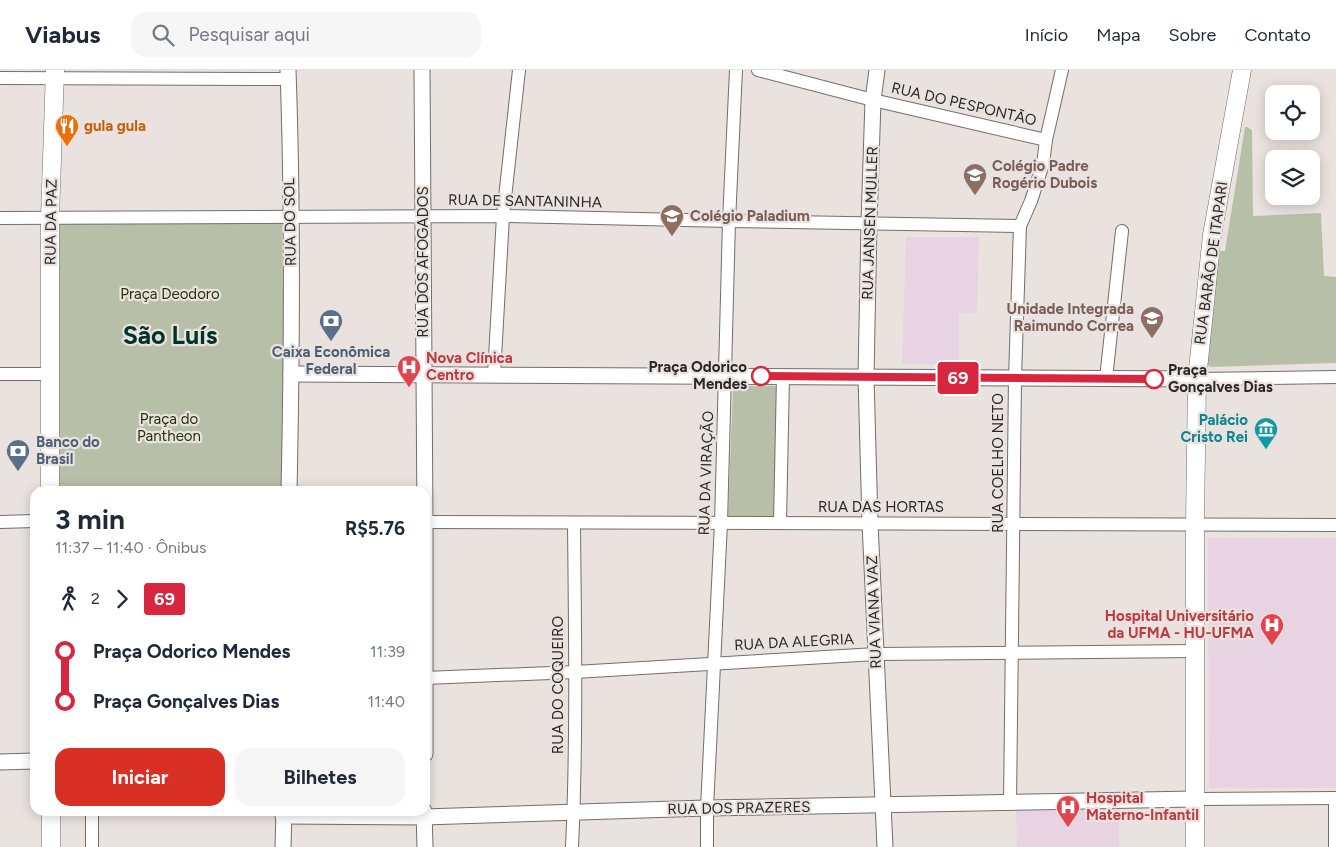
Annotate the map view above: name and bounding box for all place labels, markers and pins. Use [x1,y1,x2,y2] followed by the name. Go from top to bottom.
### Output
[54,113,80,147] restaurant icon: gula gula
[84,117,146,135] place label: gula gula
[992,157,1097,192] place label: Colégio Padre Rogério Dubois
[962,162,988,196] school or university icon: Colégio Padre Rogério Dubois
[659,203,685,237] school or university icon: Colégio Paladium
[690,207,810,225] place label: Colégio Paladium
[1007,300,1134,335] place label: Unidade Integrada Raimundo Correa
[1139,305,1165,339] school or university icon: Unidade Integrada Raimundo Correa
[318,308,344,342] bank icon: Caixa Econômica Federal
[272,343,390,378] place label: Caixa Econômica Federal
[426,349,513,384] place label: Nova Clínica Centro
[396,354,422,388] hospital icon: Nova Clínica Centro
[649,358,747,393] place label: Praça Odorico Mendes
[1168,361,1273,396] place label: Praça Gonçalves Dias
[751,366,771,386] marker: Praça Odorico Mendes
[1144,369,1164,389] marker: Praça Gonçalves Dias
[1180,411,1248,446] place label: Palácio Cristo Rei
[1253,416,1279,450] museum icon: Palácio Cristo Rei
[36,433,100,468] place label: Banco do Brasil
[5,438,31,472] bank icon: Banco do Brasil
[1105,607,1254,642] place label: Hospital Universitário da UFMA - HU-UFMA
[1259,612,1285,646] hospital icon: Hospital Universitário da UFMA - HU-UFMA
[1086,789,1199,824] place label: Hospital Materno-Infantil
[1055,794,1081,828] hospital icon: Hospital Materno-Infantil

